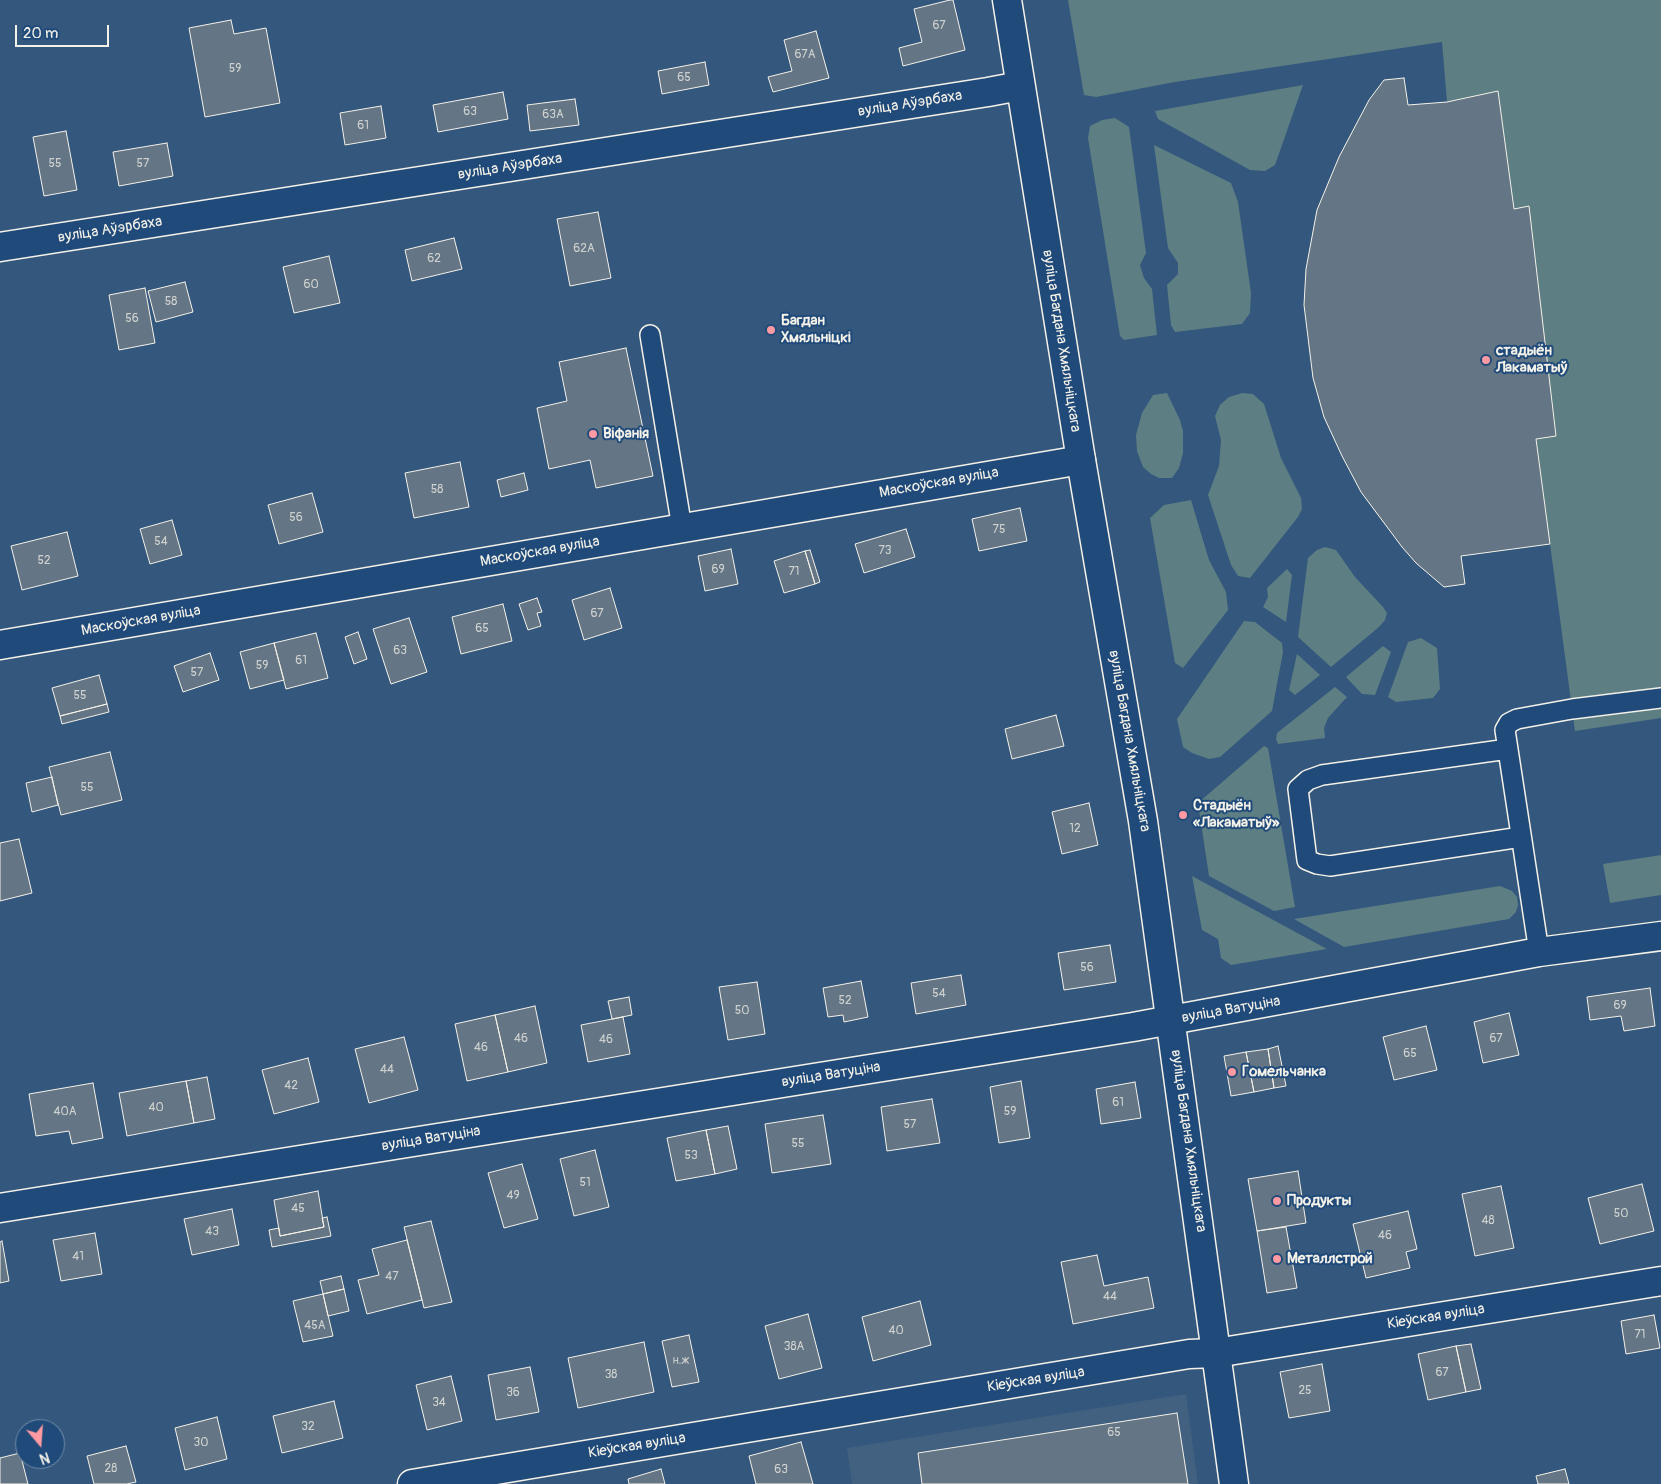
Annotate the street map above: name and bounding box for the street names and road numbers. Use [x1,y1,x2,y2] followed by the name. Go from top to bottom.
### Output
[857,87,963,121] street label: вуліца Аўэрбаха
[457,150,563,184] street label: вуліца Аўэрбаха
[57,213,163,247] street label: вуліца Аўэрбаха
[1038,249,1084,433] street label: вуліца Багдана Хмяльніцкага
[878,464,1000,502] street label: Маскоўская вуліца
[479,533,601,571] street label: Маскоўская вуліца
[80,602,202,640] street label: Маскоўская вуліца
[1104,649,1154,833] street label: вуліца Багдана Хмяльніцкага
[1180,992,1282,1028] street label: вуліца Ватуціна
[1166,1048,1210,1234] street label: вуліца Багдана Хмяльніцкага
[780,1058,882,1092] street label: вуліца Ватуціна
[380,1122,482,1156] street label: вуліца Ватуціна
[1386,1300,1486,1334] street label: Кіеўская вуліца
[986,1363,1086,1397] street label: Кіеўская вуліца
[587,1429,687,1463] street label: Кіеўская вуліца

